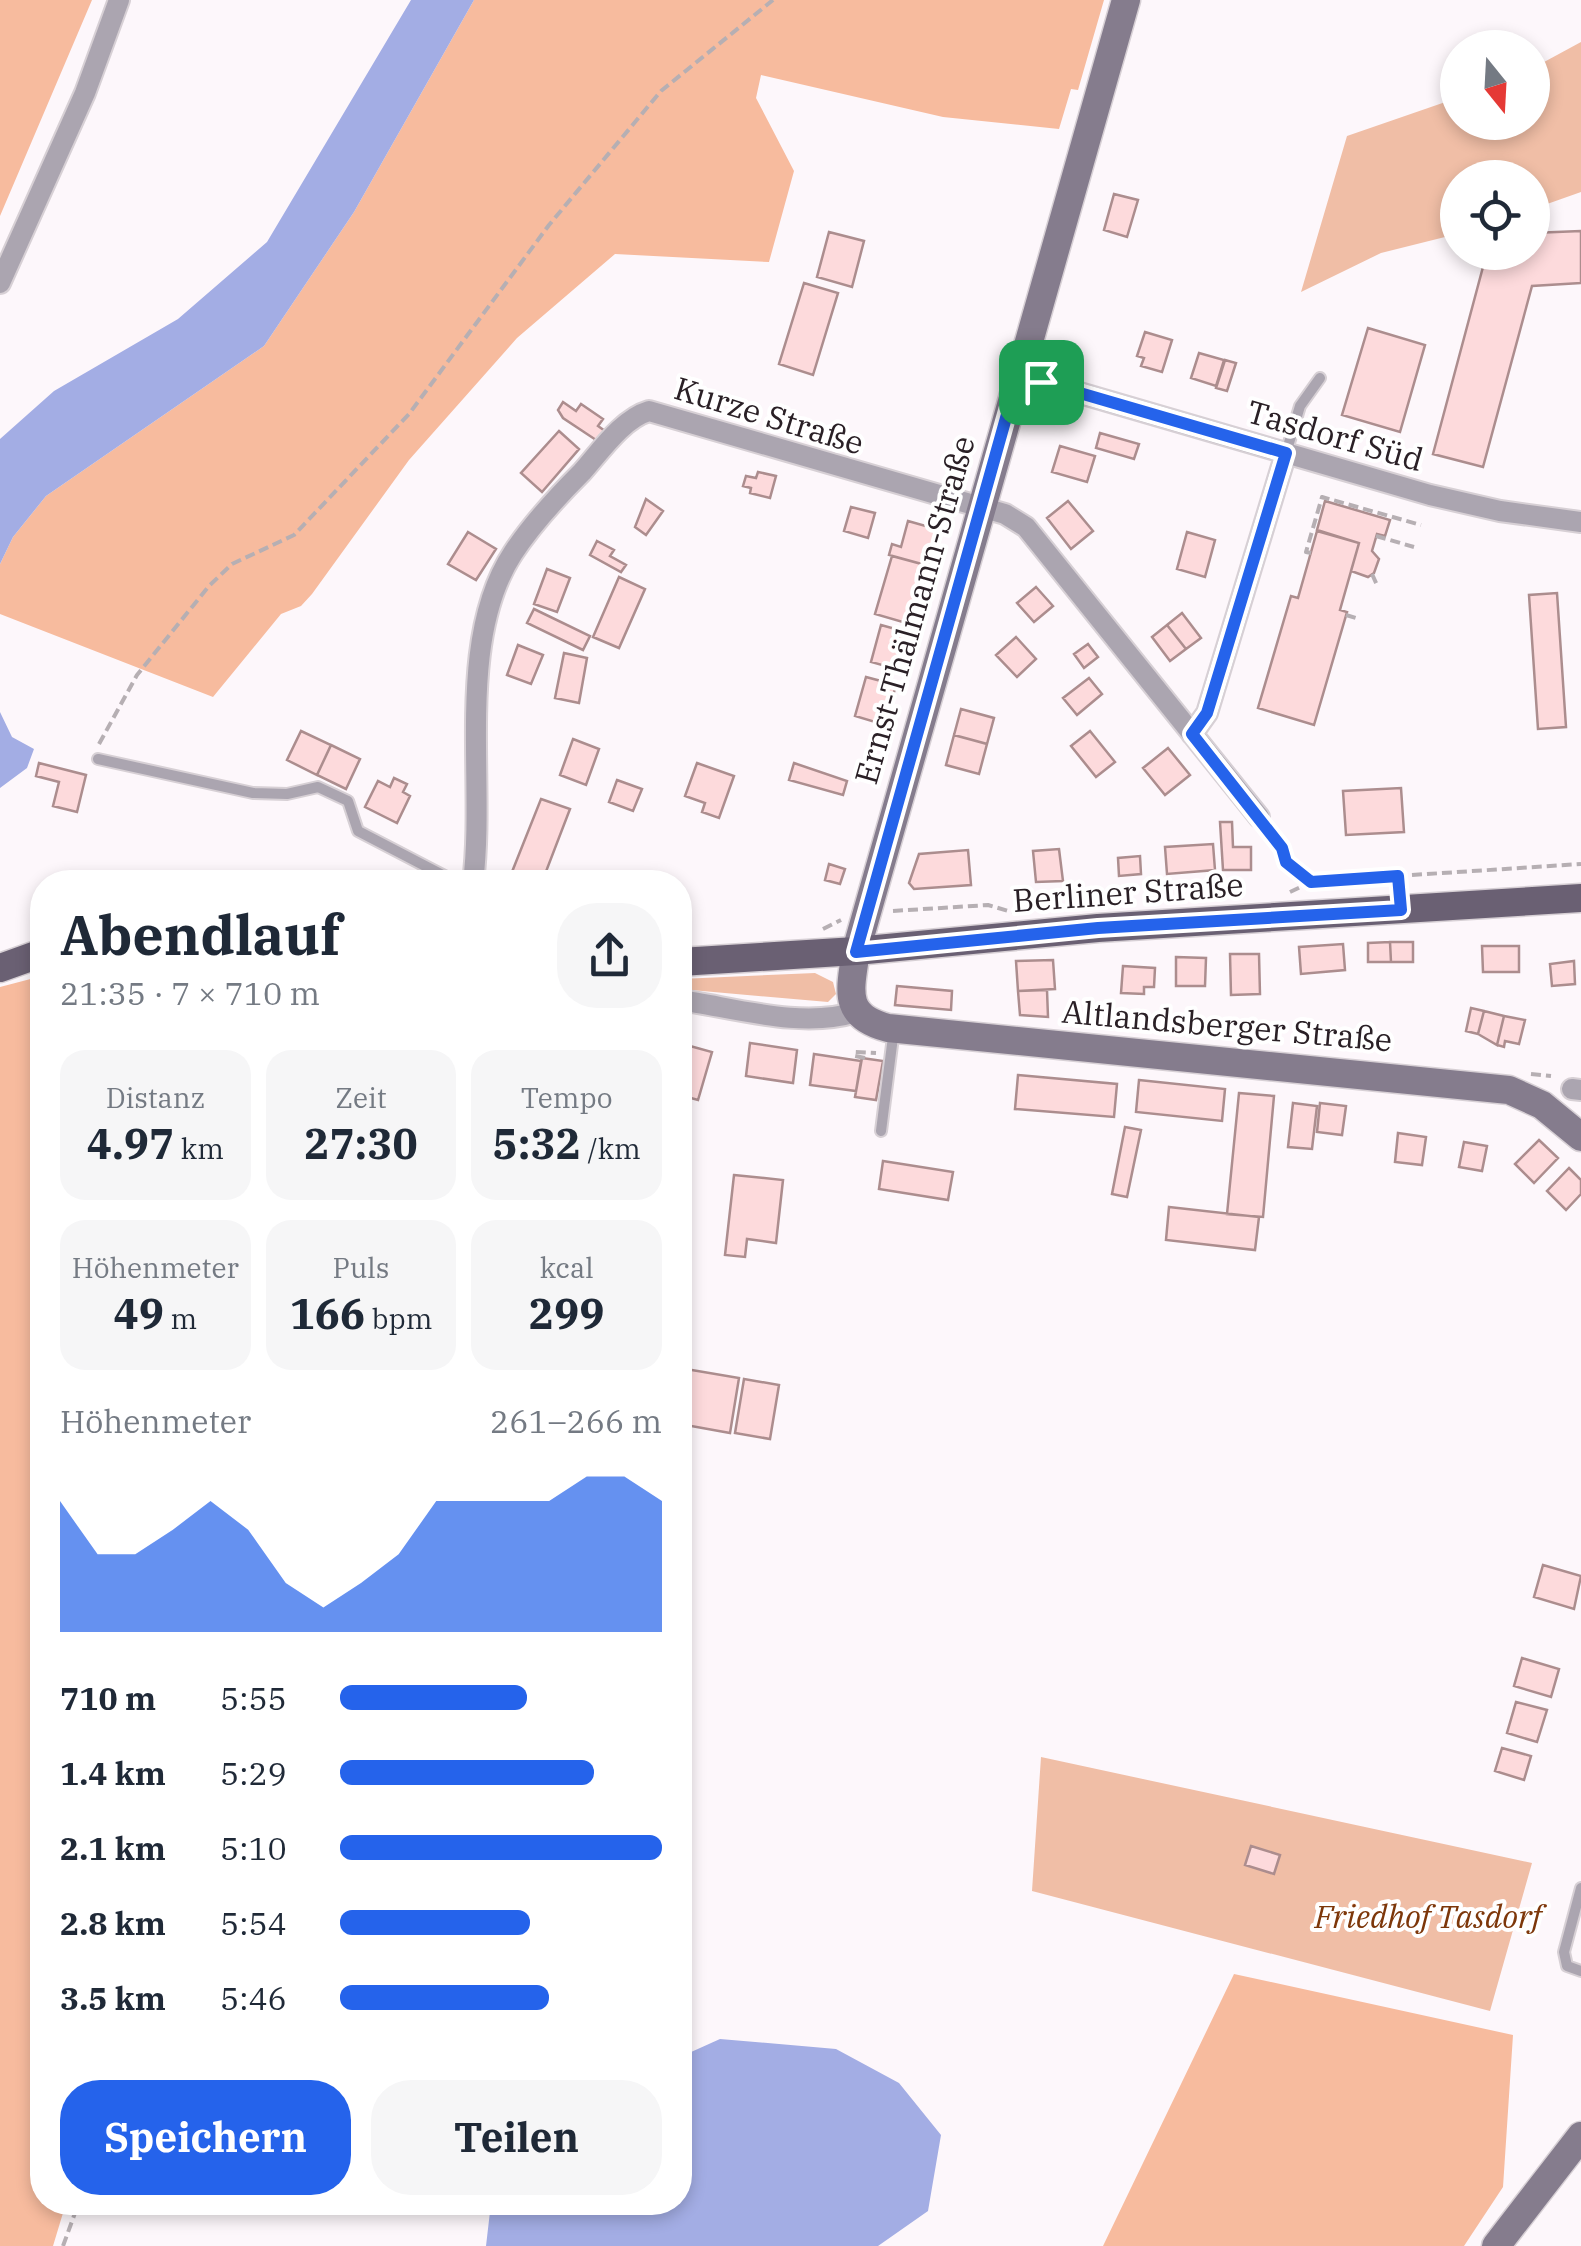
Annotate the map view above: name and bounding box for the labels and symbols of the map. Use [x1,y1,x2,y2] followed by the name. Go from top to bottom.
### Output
[1440,30,1550,140] north arrow
[999,340,1084,425] pin
[670,366,869,464] street label: Kurze Straße
[1242,390,1428,480] street label: Tasdorf Süd
[844,431,984,789] street label: Ernst-Thälmann-Straße
[1011,863,1245,921] street label: Berliner Straße
[1060,990,1394,1060] street label: Altlandsberger Straße
[1314,1895,1548,1937] park label: Friedhof Tasdorf

